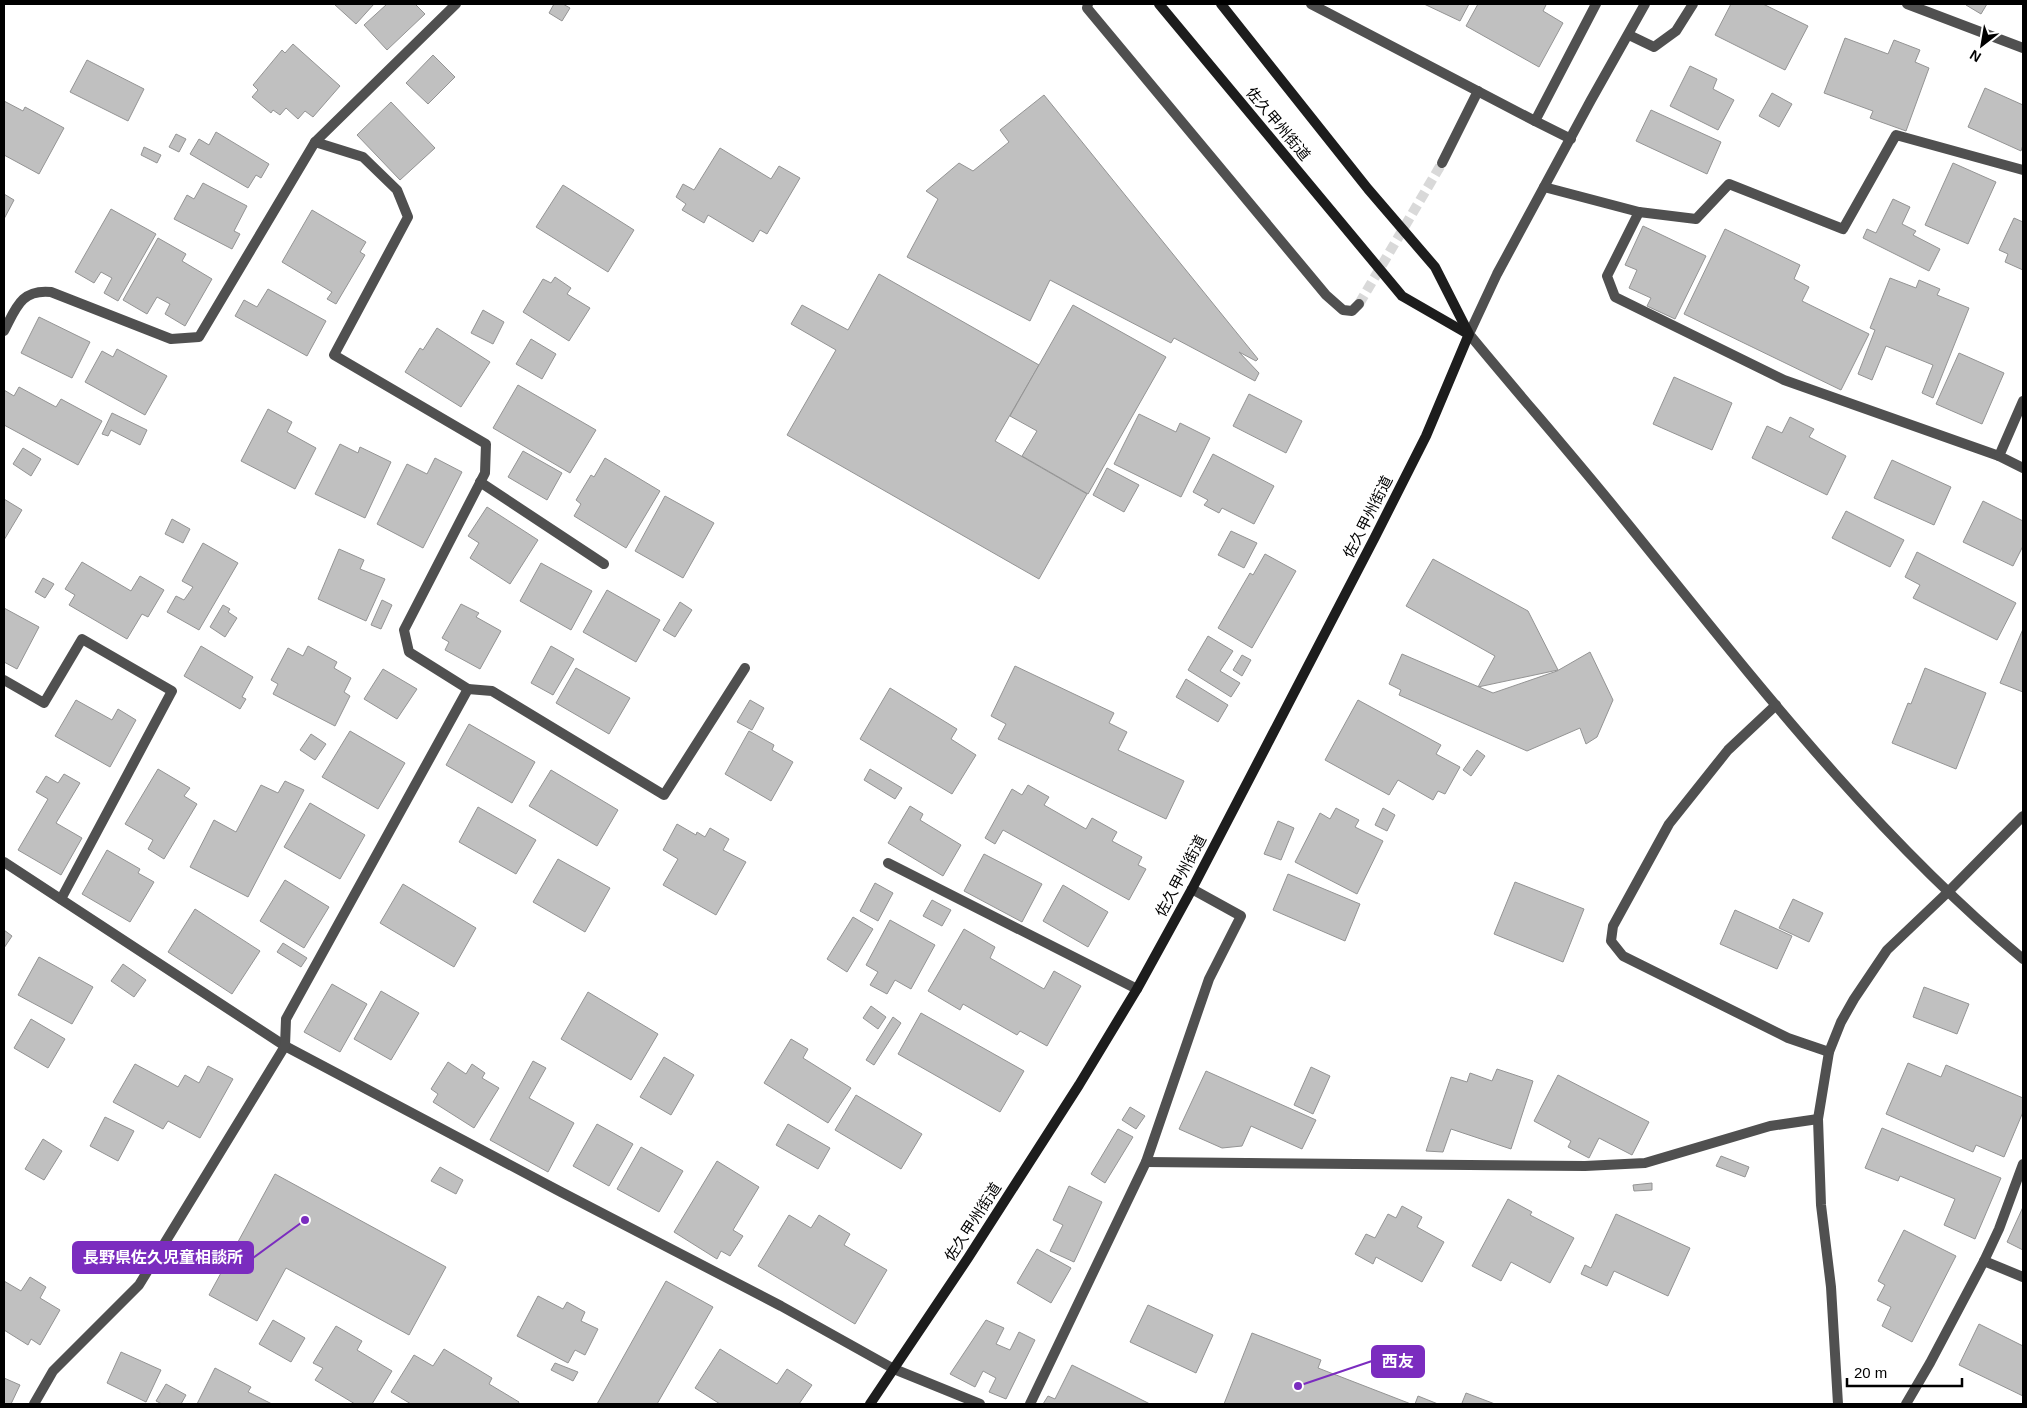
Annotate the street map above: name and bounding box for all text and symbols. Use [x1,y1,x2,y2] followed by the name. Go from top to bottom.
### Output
[1957,20,2007,70] north arrow
[1967,47,1984,66] text: N
[1243,84,1314,164] street label: 佐久甲州街道
[1340,473,1396,561] street label: 佐久甲州街道
[1152,832,1209,919] street label: 佐久甲州街道
[941,1179,1004,1264] street label: 佐久甲州街道
[73,1242,253,1273] callout: 長野県佐久児童相談所
[83,1249,243,1266] text: 長野県佐久児童相談所
[1372,1346,1424,1377] callout: 西友
[1382,1353,1414,1370] text: 西友
[1847,1356,1962,1388] scale bar
[1854,1364,1887,1381] text: 20 m

